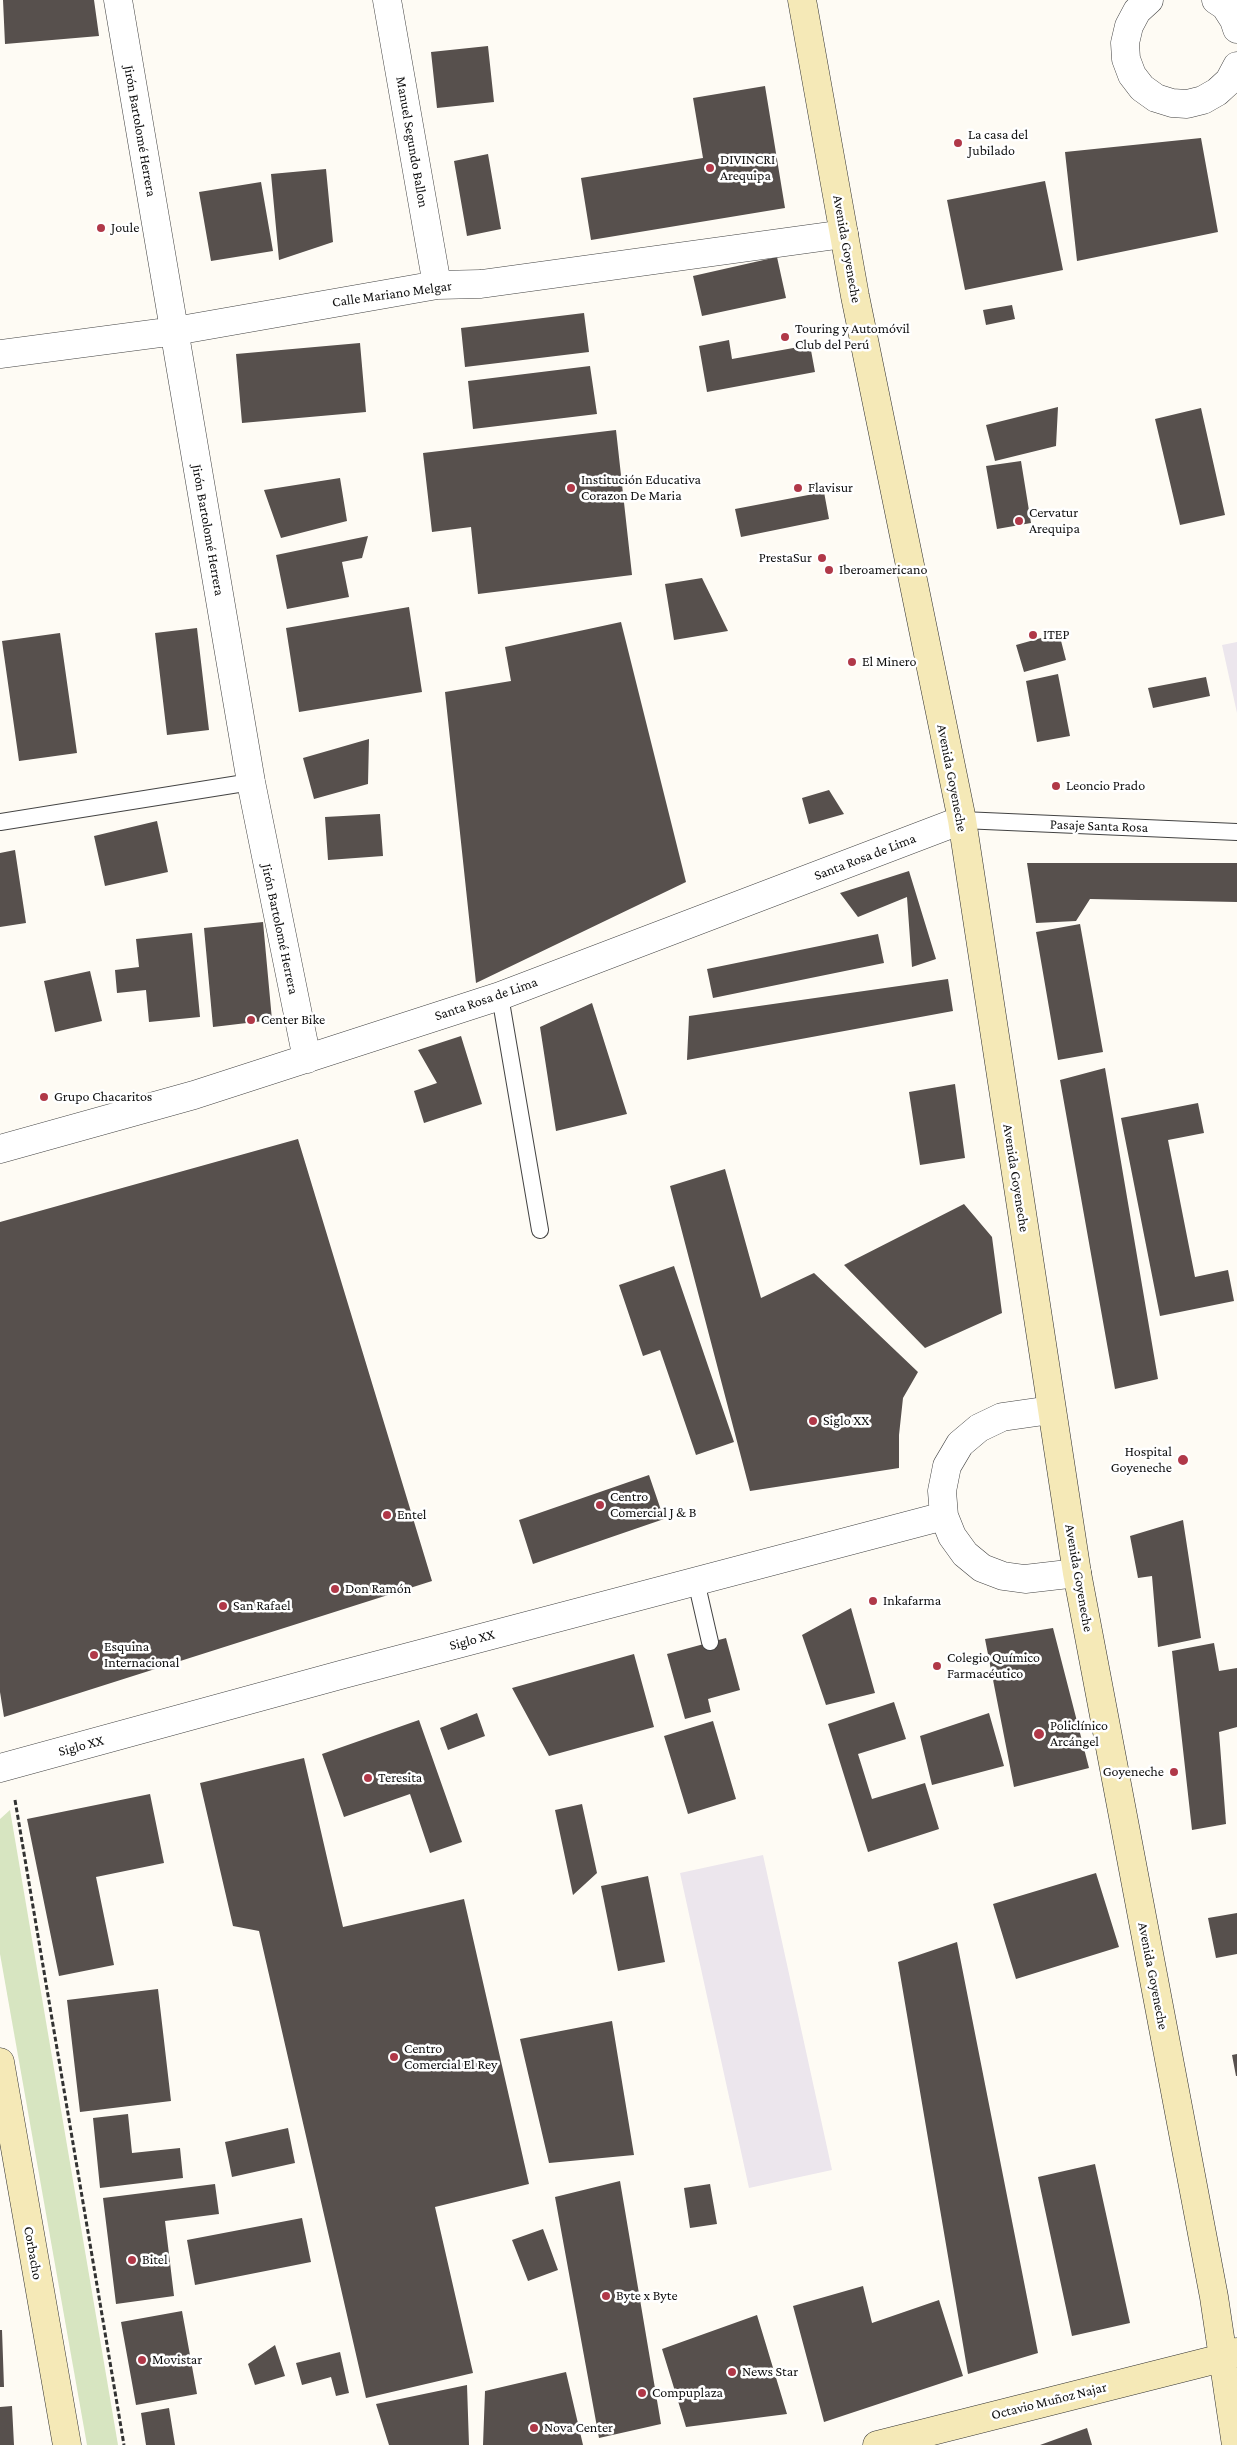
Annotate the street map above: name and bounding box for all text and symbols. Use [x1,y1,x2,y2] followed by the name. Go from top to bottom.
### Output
[120,64,160,198] street label: Jirón Bartolomé Herrera
[392,75,432,209] street label: Manuel Segundo Ballon
[968,127,1028,160] place label: La casa del Jubilado
[952,137,964,149] marker: La casa del Jubilado
[720,152,775,184] place label: DIVINCRI Arequipa
[704,162,716,174] marker: DIVINCRI Arequipa
[829,194,865,304] street label: Avenida Goyeneche
[111,220,139,236] place label: Joule
[95,222,107,234] marker: Joule
[331,277,453,311] street label: Calle Mariano Melgar
[795,321,910,354] place label: Touring y Automóvil Club del Perú
[779,331,791,343] marker: Touring y Automóvil Club del Perú
[188,463,228,597] street label: Jirón Bartolomé Herrera
[581,472,701,504] place label: Institución Educativa Corazon De Maria
[808,480,853,496] place label: Flavisur
[565,482,577,494] marker: Institución Educativa Corazon De Maria
[792,482,804,494] marker: Flavisur
[1029,505,1080,538] place label: Cervatur Arequipa
[1013,515,1025,527] marker: Cervatur Arequipa
[759,550,812,566] place label: PrestaSur
[816,552,828,564] marker: PrestaSur
[839,562,927,578] place label: Iberoamericano
[823,564,835,576] marker: Iberoamericano
[1043,627,1069,643] place label: ITEP
[1027,629,1039,641] marker: ITEP
[862,654,916,670] place label: El Minero
[846,656,858,668] marker: El Minero
[933,723,971,833] street label: Avenida Goyeneche
[1066,778,1145,794] place label: Leoncio Prado
[1050,780,1062,792] marker: Leoncio Prado
[1050,816,1148,836] street label: Pasaje Santa Rosa
[812,830,918,884] street label: Santa Rosa de Lima
[258,862,302,996] street label: Jirón Bartolomé Herrera
[432,973,540,1025] street label: Santa Rosa de Lima
[261,1012,325,1028] place label: Center Bike
[245,1014,257,1026] marker: Center Bike
[54,1089,152,1105] place label: Grupo Chacaritos
[38,1091,50,1103] marker: Grupo Chacaritos
[999,1123,1033,1233] street label: Avenida Goyeneche
[823,1413,869,1429] place label: Siglo XX
[807,1415,819,1427] marker: Siglo XX
[1111,1444,1172,1476] place label: Hospital Goyeneche
[1176,1453,1190,1467] marker: Hospital Goyeneche
[610,1489,696,1521] place label: Centro Comercial J & B
[594,1499,606,1511] marker: Centro Comercial J & B
[397,1507,426,1523] place label: Entel
[381,1509,393,1521] marker: Entel
[1061,1523,1097,1633] street label: Avenida Goyeneche
[345,1581,411,1597] place label: Don Ramón
[329,1583,341,1595] marker: Don Ramón
[883,1593,941,1609] place label: Inkafarma
[867,1595,879,1607] marker: Inkafarma
[233,1598,291,1614] place label: San Rafael
[217,1600,229,1612] marker: San Rafael
[448,1626,496,1654] street label: Siglo XX
[104,1639,180,1671] place label: Esquina Internacional
[88,1649,100,1661] marker: Esquina Internacional
[947,1650,1040,1682] place label: Colegio Químico Farmacéutico
[931,1660,943,1672] marker: Colegio Químico Farmacéutico
[1050,1718,1108,1750] place label: Policlínico Arcángel
[1032,1727,1046,1741] marker: Policlínico Arcángel
[57,1732,105,1760] street label: Siglo XX
[1103,1764,1164,1780] place label: Goyeneche
[1168,1766,1180,1778] marker: Goyeneche
[378,1770,422,1786] place label: Teresita
[362,1772,374,1784] marker: Teresita
[1134,1921,1172,2031] street label: Avenida Goyeneche
[404,2041,498,2074] place label: Centro Comercial El Rey
[388,2051,400,2063] marker: Centro Comercial El Rey
[20,2225,46,2281] street label: Corbacho
[142,2252,168,2268] place label: Bitel
[126,2254,138,2266] marker: Bitel
[616,2288,678,2304] place label: Byte x Byte
[600,2290,612,2302] marker: Byte x Byte
[152,2352,202,2368] place label: Movistar
[136,2354,148,2366] marker: Movistar
[742,2364,798,2380] place label: News Star
[726,2366,738,2378] marker: News Star
[990,2379,1108,2423] street label: Octavio Muñoz Najar
[652,2385,723,2401] place label: Compuplaza
[636,2387,648,2399] marker: Compuplaza
[544,2420,613,2436] place label: Nova Center
[528,2422,540,2434] marker: Nova Center

